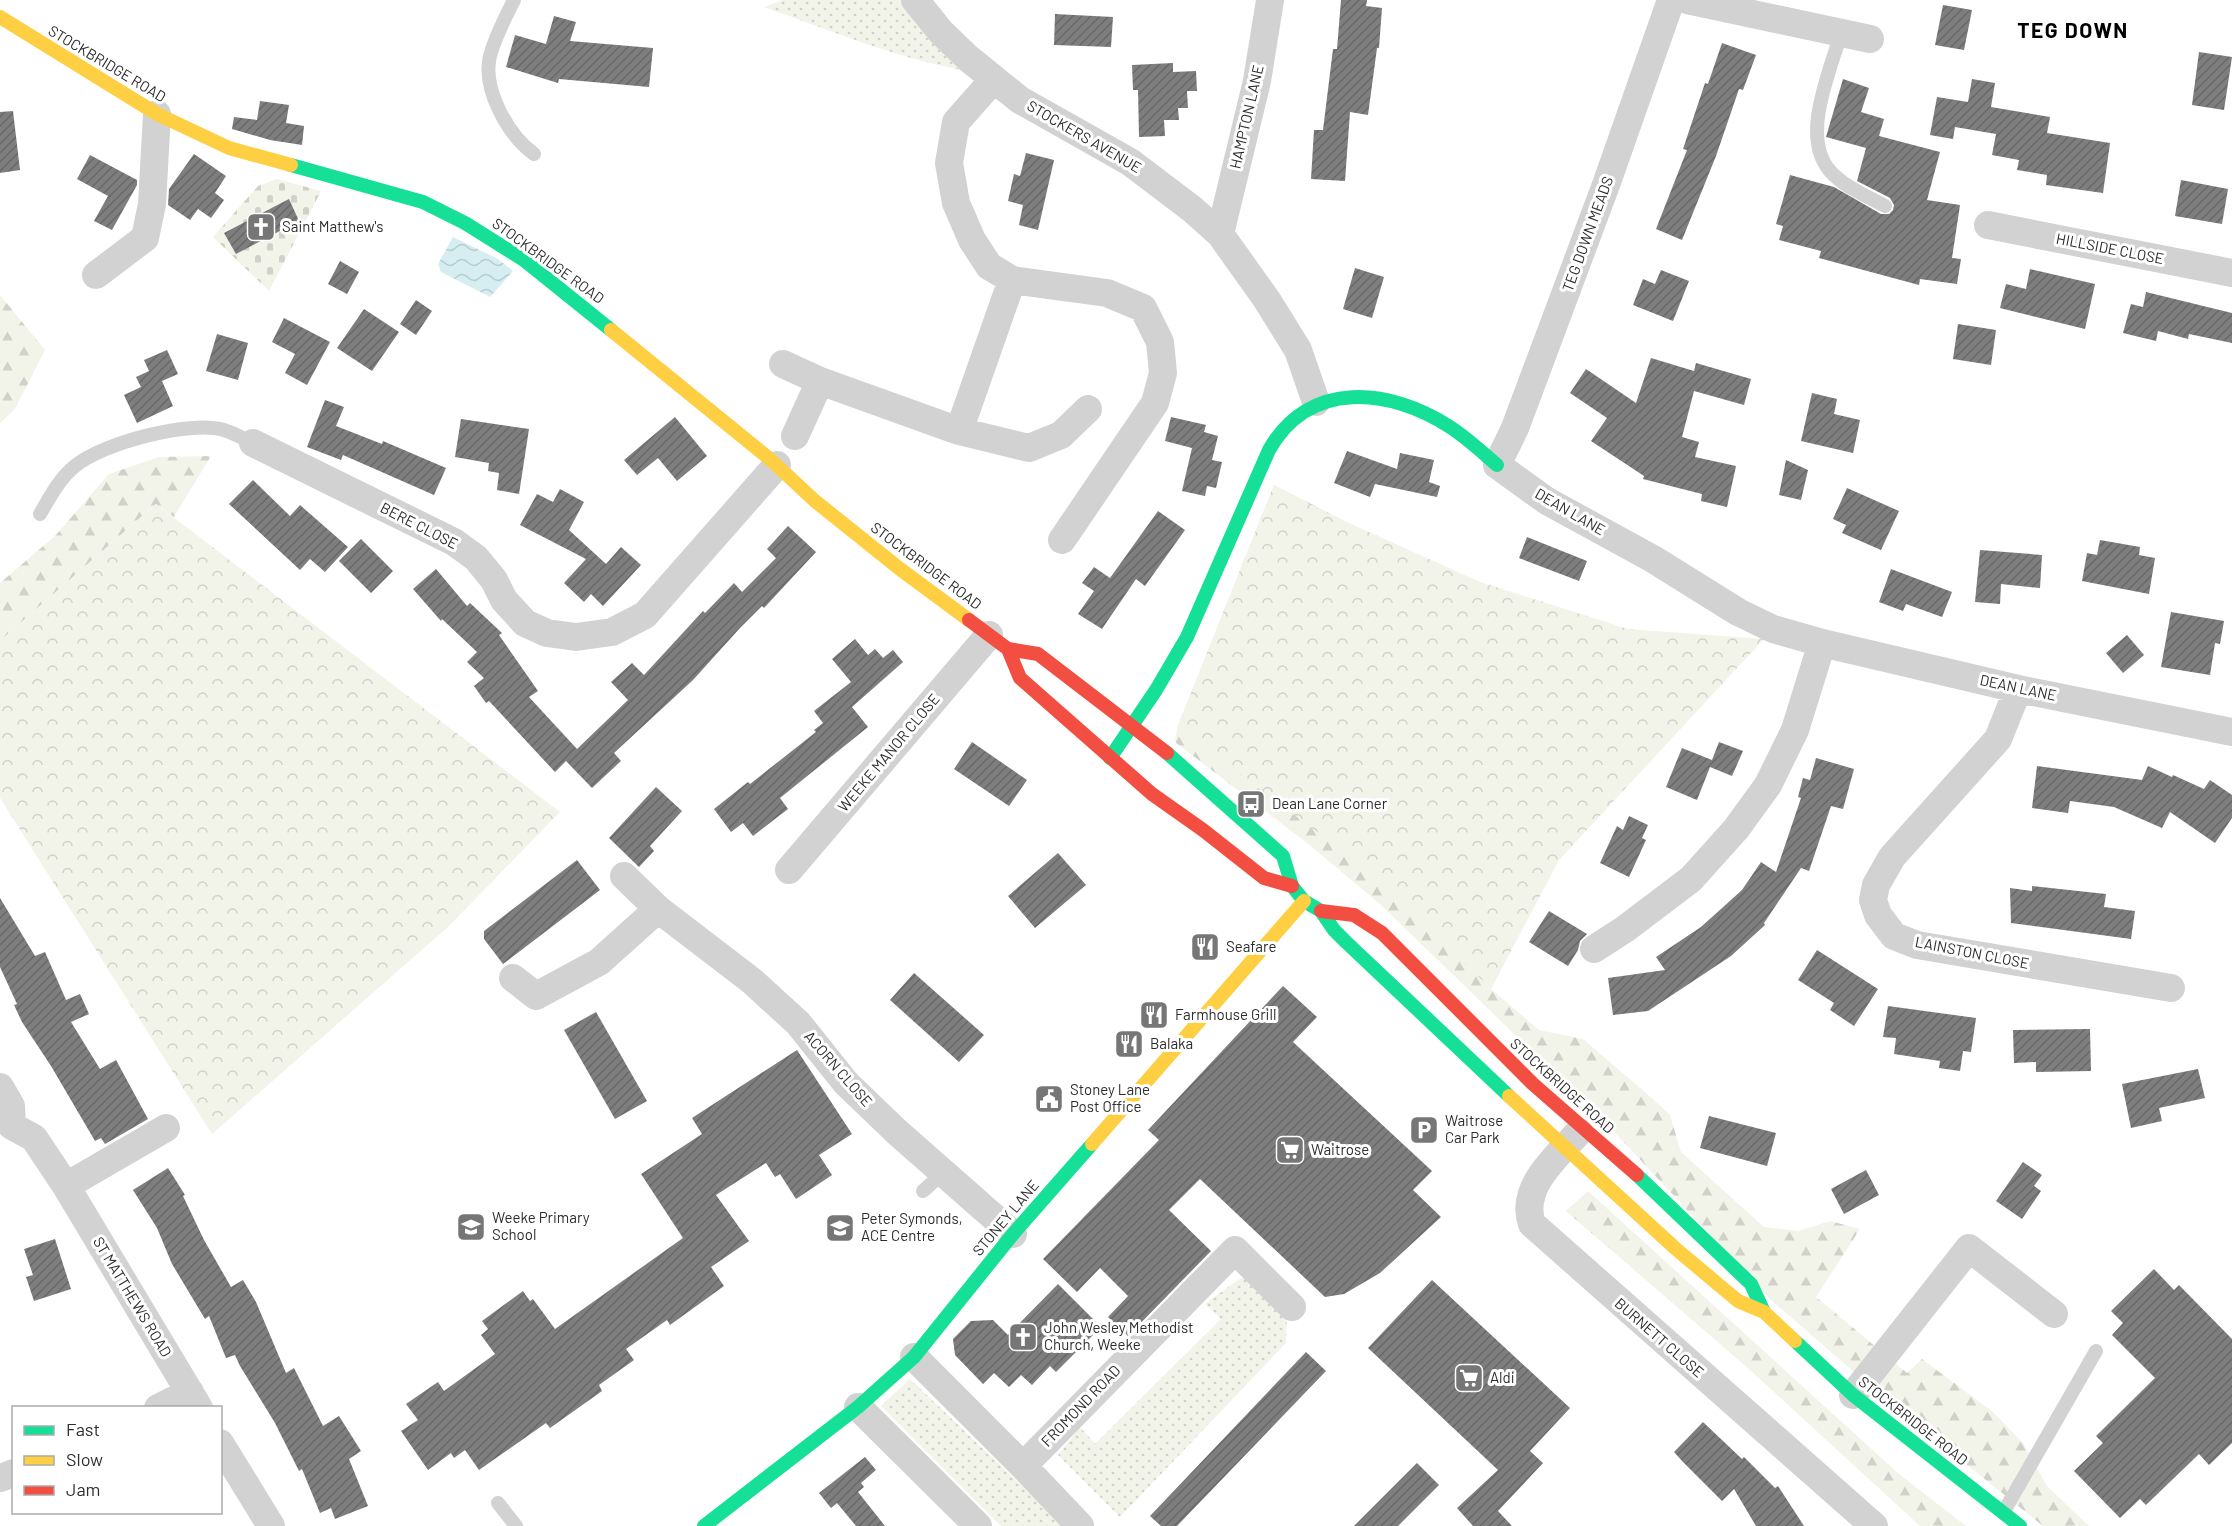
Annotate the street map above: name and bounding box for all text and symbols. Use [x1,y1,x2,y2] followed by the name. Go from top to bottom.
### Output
[2017,17,2129,42] district label: TEG DOWN
[46,21,169,105] street label: STOCKBRIDGE ROAD
[1225,63,1267,171] street label: HAMPTON LANE
[1024,96,1145,176] street label: STOCKERS AVENUE
[1558,174,1616,294] street label: TEG DOWN MEADS
[245,211,277,243] church icon: Saint Matthew's
[489,214,608,307] street label: STOCKBRIDGE ROAD
[282,217,383,235] place label: Saint Matthew's
[2055,229,2166,267] street label: HILLSIDE CLOSE
[1532,484,1609,538] street label: DEAN LANE
[378,498,461,552] street label: BERE CLOSE
[868,518,985,613] street label: STOCKBRIDGE ROAD
[1978,670,2058,704] street label: DEAN LANE
[834,690,943,815] street label: WEEKE MANOR CLOSE
[1235,788,1267,820] bus stop icon: Dean Lane Corner
[1272,794,1388,812] place label: Dean Lane Corner
[1189,931,1221,963] restaurant icon: Seafare
[1914,932,2031,972] street label: LAINSTON CLOSE
[1226,937,1276,955] place label: Seafare
[1138,999,1170,1031] restaurant icon: Farmhouse Grill
[1175,1005,1276,1023] place label: Farmhouse Grill
[801,1027,877,1110] street label: ACORN CLOSE
[1113,1028,1145,1060] restaurant icon: Balaka
[1150,1034,1193,1052] place label: Balaka
[1507,1034,1618,1137] street label: STOCKBRIDGE ROAD
[1070,1080,1150,1115] place label: Stoney Lane Post Office
[1033,1083,1065,1115] public building icon: Stoney Lane Post Office
[1445,1111,1503,1146] place label: Waitrose Car Park
[1408,1114,1440,1146] parking icon: Waitrose Car Park
[1274,1134,1306,1166] supermarket icon: Waitrose
[1311,1140,1369,1158] place label: Waitrose
[968,1176,1042,1259] street label: STONEY LANE
[492,1208,590,1243] place label: Weeke Primary School
[861,1209,963,1244] place label: Peter Symonds, ACE Centre
[455,1211,487,1243] school or university icon: Weeke Primary School
[824,1212,856,1244] school or university icon: Peter Symonds, ACE Centre
[90,1233,176,1360] street label: ST MATTHEWS ROAD
[1611,1294,1708,1381] street label: BURNETT CLOSE
[1044,1318,1194,1353] place label: John Wesley Methodist Church, Weeke
[1007,1321,1039,1353] church icon: John Wesley Methodist Church, Weeke
[1037,1361,1124,1450] street label: FROMOND ROAD
[1453,1362,1485,1394] supermarket icon: Aldi
[1490,1368,1515,1386] place label: Aldi
[1855,1372,1972,1468] street label: STOCKBRIDGE ROAD
[12,1406,222,1514] legend
[66,1418,100,1440] text: Fast
[66,1448,103,1470] text: Slow
[66,1478,100,1500] text: Jam

